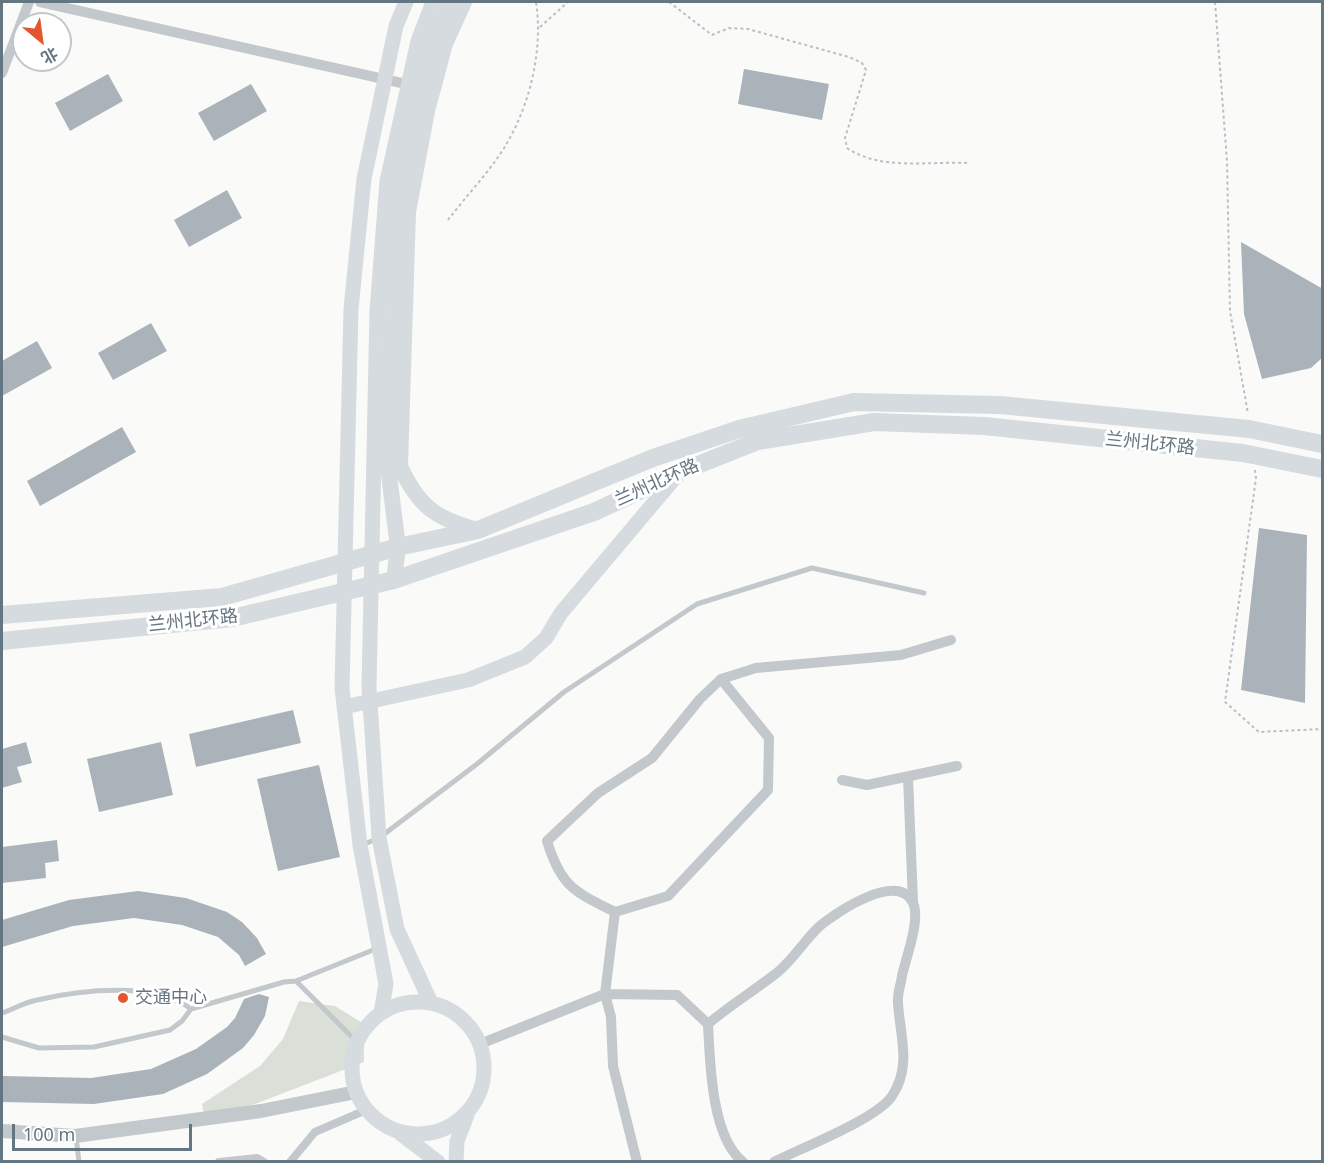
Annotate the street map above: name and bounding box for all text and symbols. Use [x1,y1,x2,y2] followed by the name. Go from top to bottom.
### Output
[12,12,72,72] north arrow
[37,42,62,69] text: 北
[1104,429,1196,459] street label: 兰州北环路
[611,455,703,511] street label: 兰州北环路
[147,606,239,636] street label: 兰州北环路
[135,987,207,1009] place label: 交通中心
[116,991,130,1005] marker: 交通中心
[15,1112,195,1150] scale bar
[23,1122,75,1146] text: 100 m

